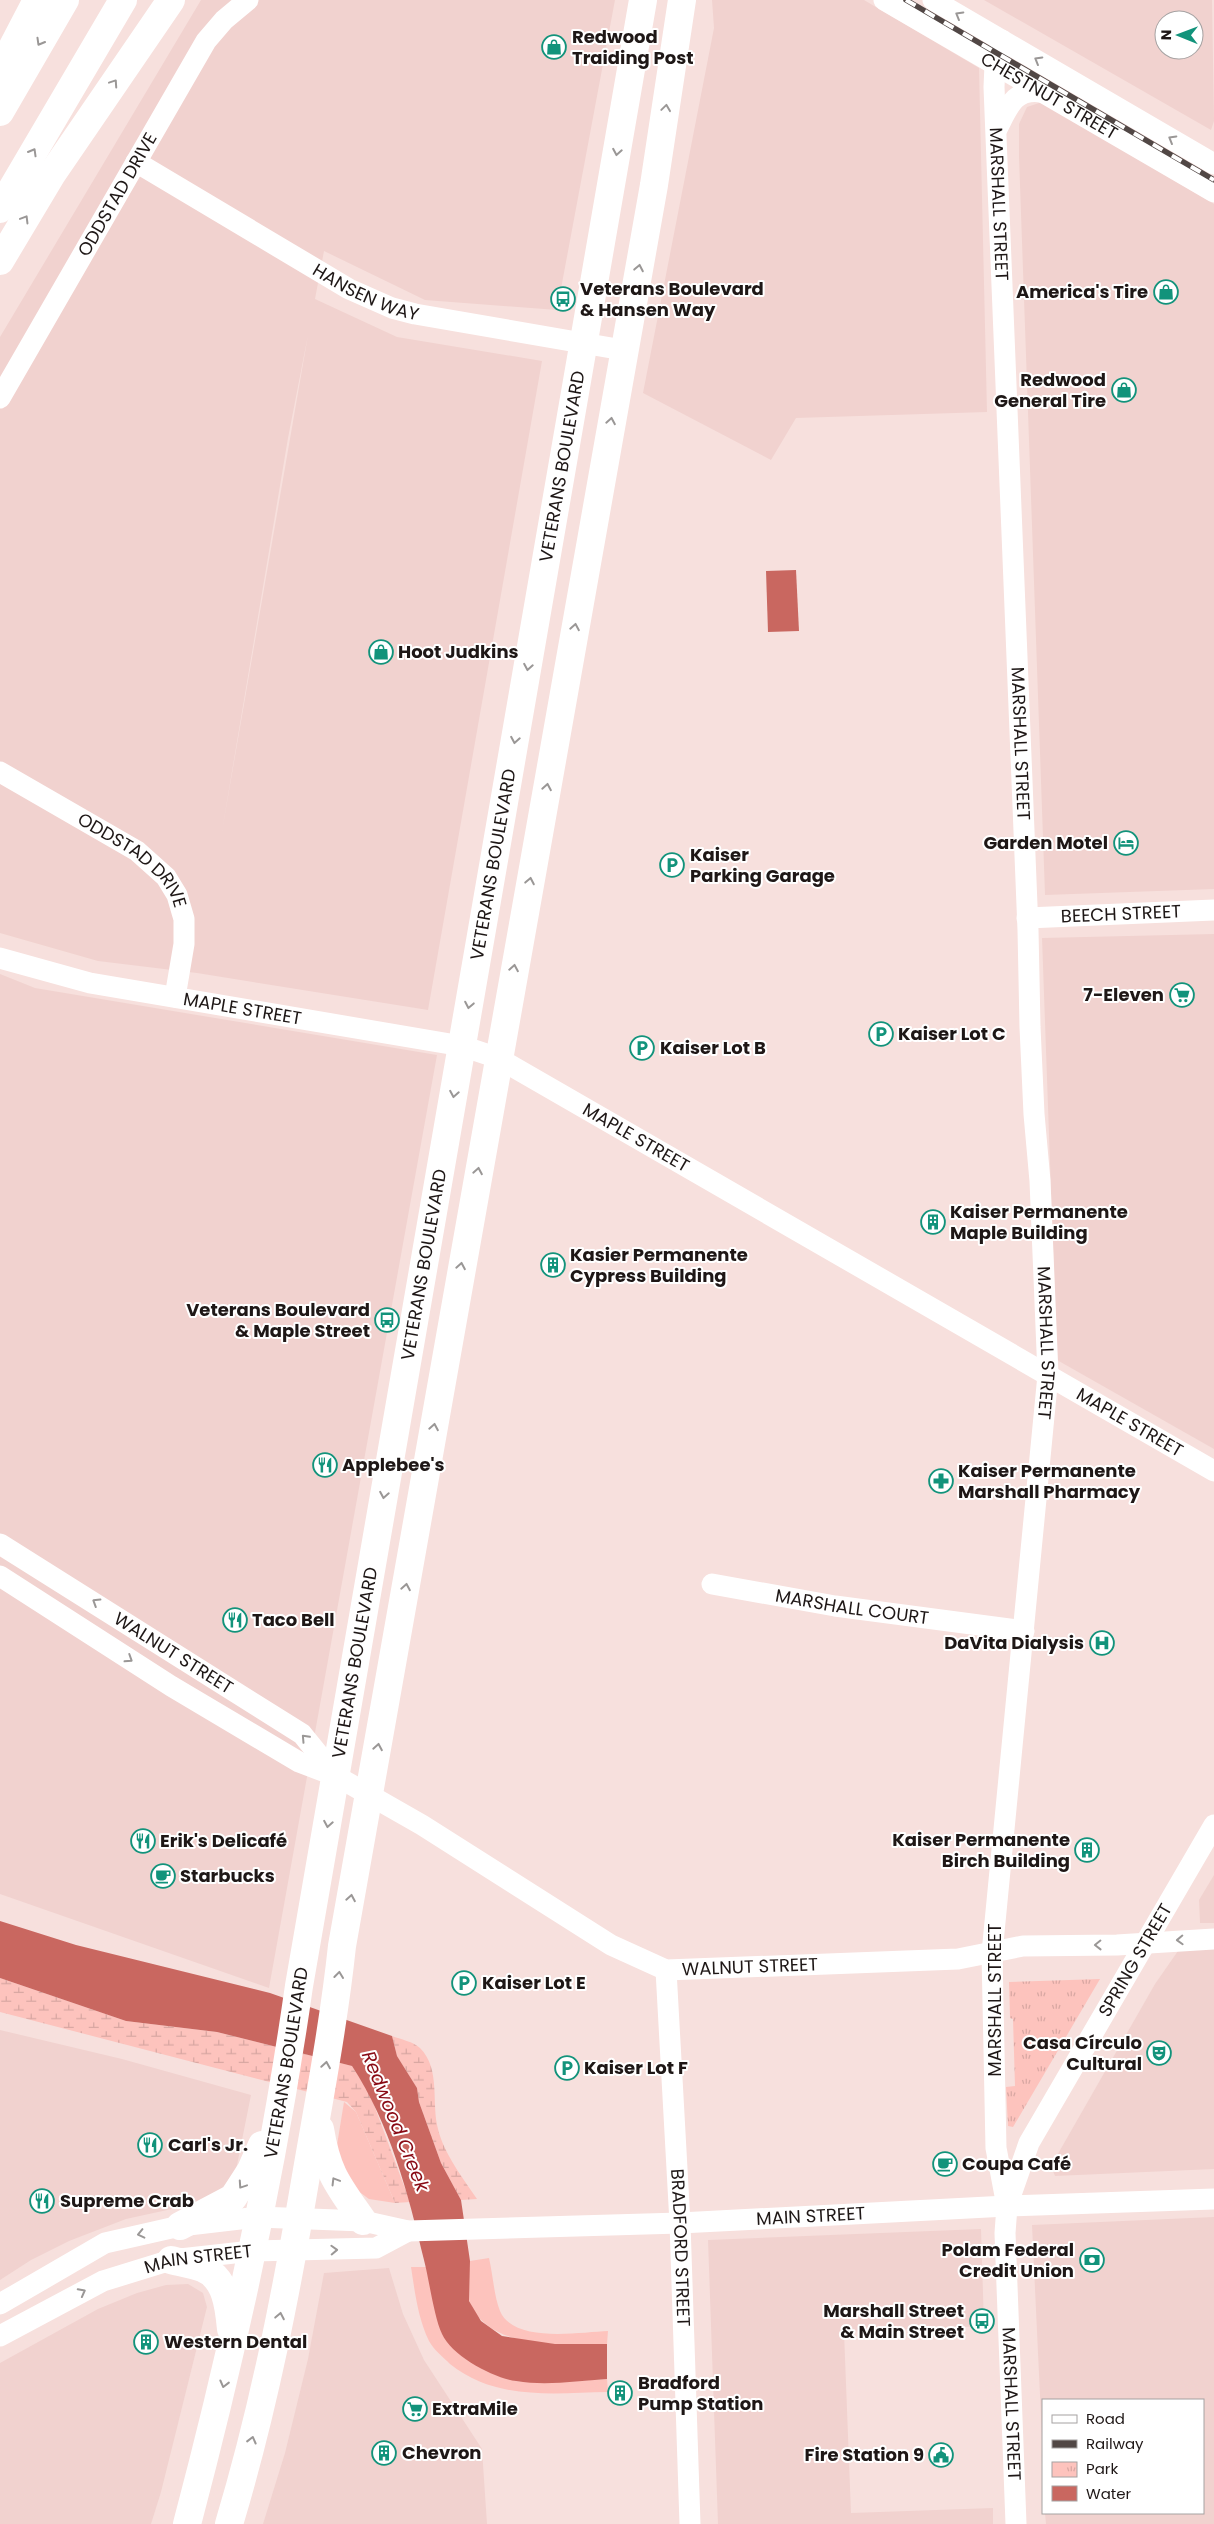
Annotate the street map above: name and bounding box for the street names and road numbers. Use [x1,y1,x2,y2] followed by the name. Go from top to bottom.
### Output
[976,46,1123,145] street label: CHESTNUT STREET
[984,127,1015,281] street label: MARSHALL STREET
[71,128,163,261] street label: ODDSTAD DRIVE
[308,257,422,327] street label: HANSEN WAY
[533,369,591,564] street label: VETERANS BOULEVARD
[1005,666,1037,821] street label: MARSHALL STREET
[464,767,522,962] street label: VETERANS BOULEVARD
[73,806,193,910] street label: ODDSTAD DRIVE
[1060,898,1182,929] street label: BEECH STREET
[182,986,304,1031] street label: MAPLE STREET
[578,1097,694,1178] street label: MAPLE STREET
[395,1167,452,1362] street label: VETERANS BOULEVARD
[1032,1266,1061,1421] street label: MARSHALL STREET
[1072,1381,1188,1463] street label: MAPLE STREET
[326,1565,383,1760] street label: VETERANS BOULEVARD
[773,1583,931,1630] street label: MARSHALL COURT
[109,1606,238,1700] street label: WALNUT STREET
[1092,1898,1178,2021] street label: SPRING STREET
[982,1923,1007,2077] street label: MARSHALL STREET
[681,1951,819,1981] street label: WALNUT STREET
[258,1965,314,2161] street label: VETERANS BOULEVARD
[665,2168,696,2327] street label: BRADFORD STREET
[756,2200,866,2231] street label: MAIN STREET
[141,2238,254,2280] street label: MAIN STREET
[997,2327,1027,2481] street label: MARSHALL STREET

